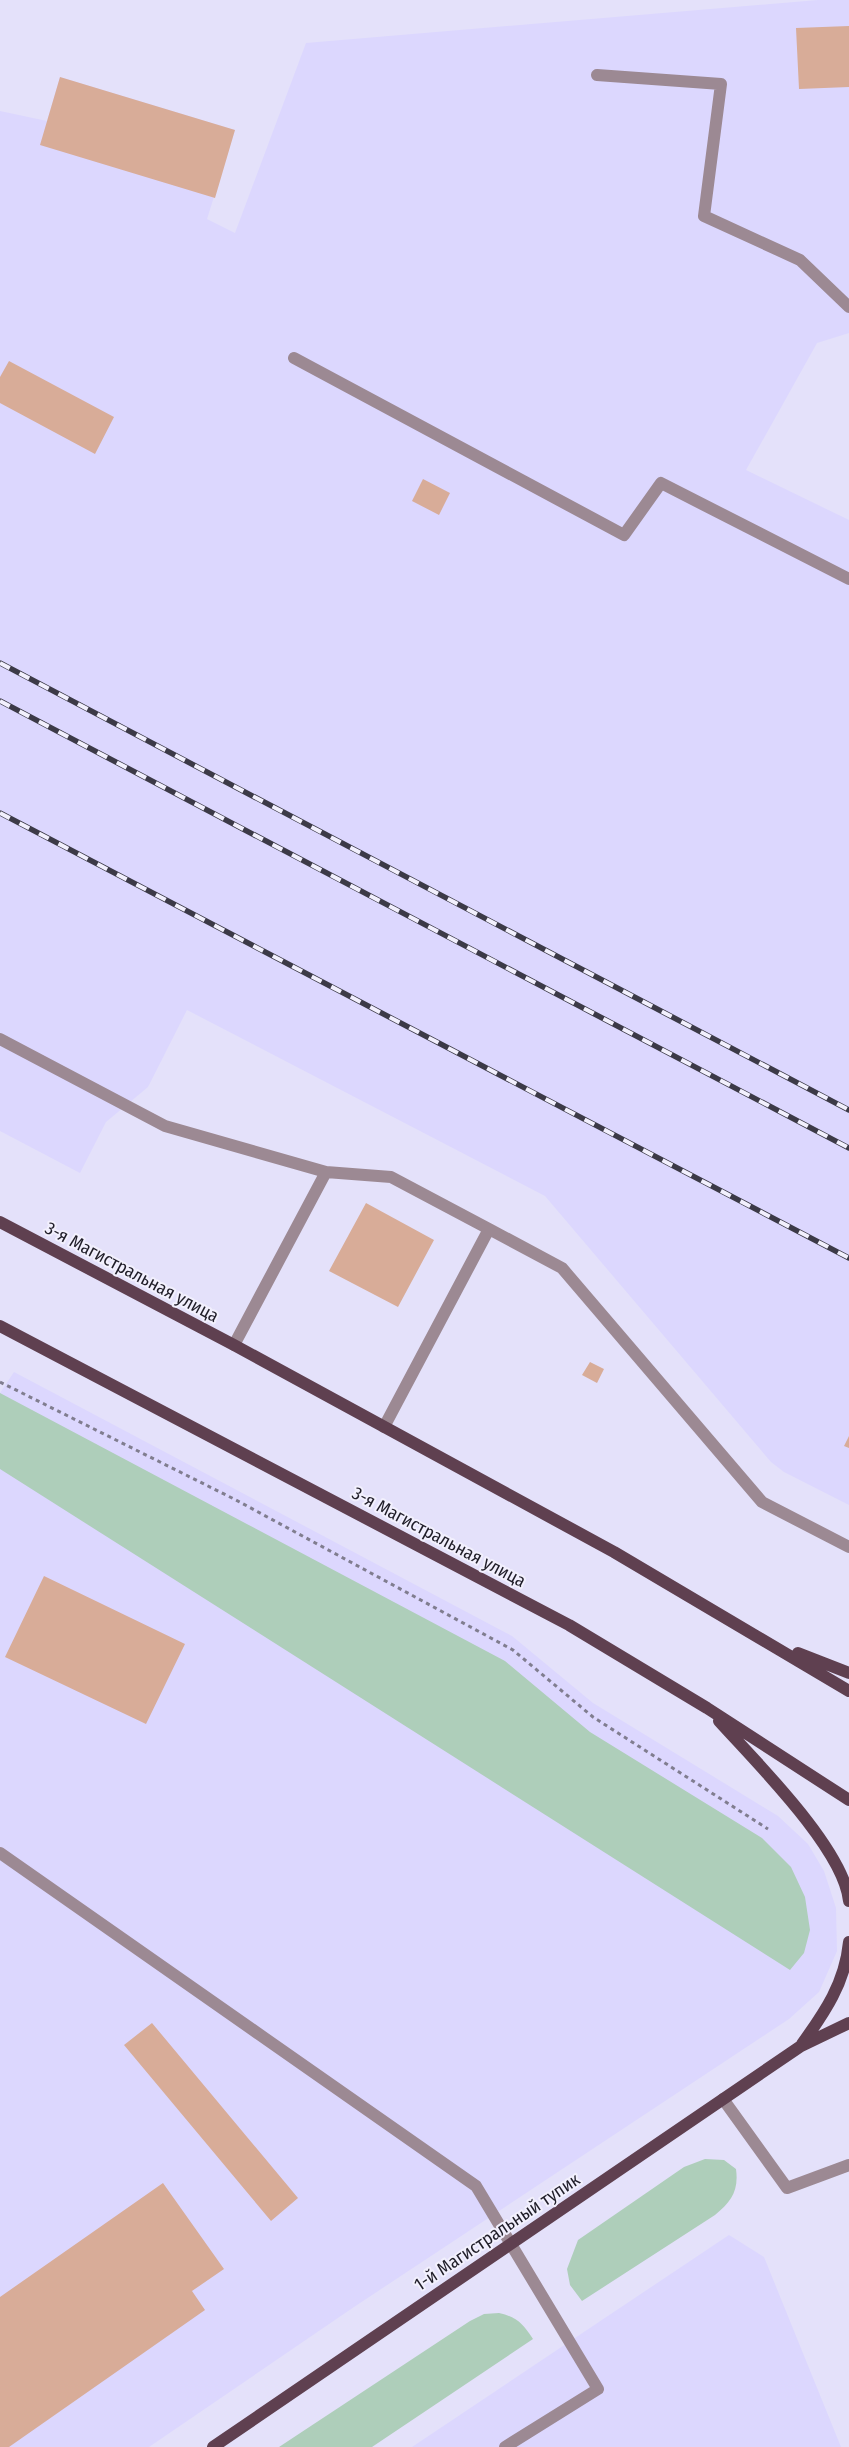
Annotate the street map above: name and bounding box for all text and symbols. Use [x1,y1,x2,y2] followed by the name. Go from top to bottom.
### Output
[41,1217,223,1327] street label: 3-я Магистральная улица
[348,1482,530,1592] street label: 3-я Магистральная улица
[410,2168,584,2296] street label: 1-й Магистральный тупик

